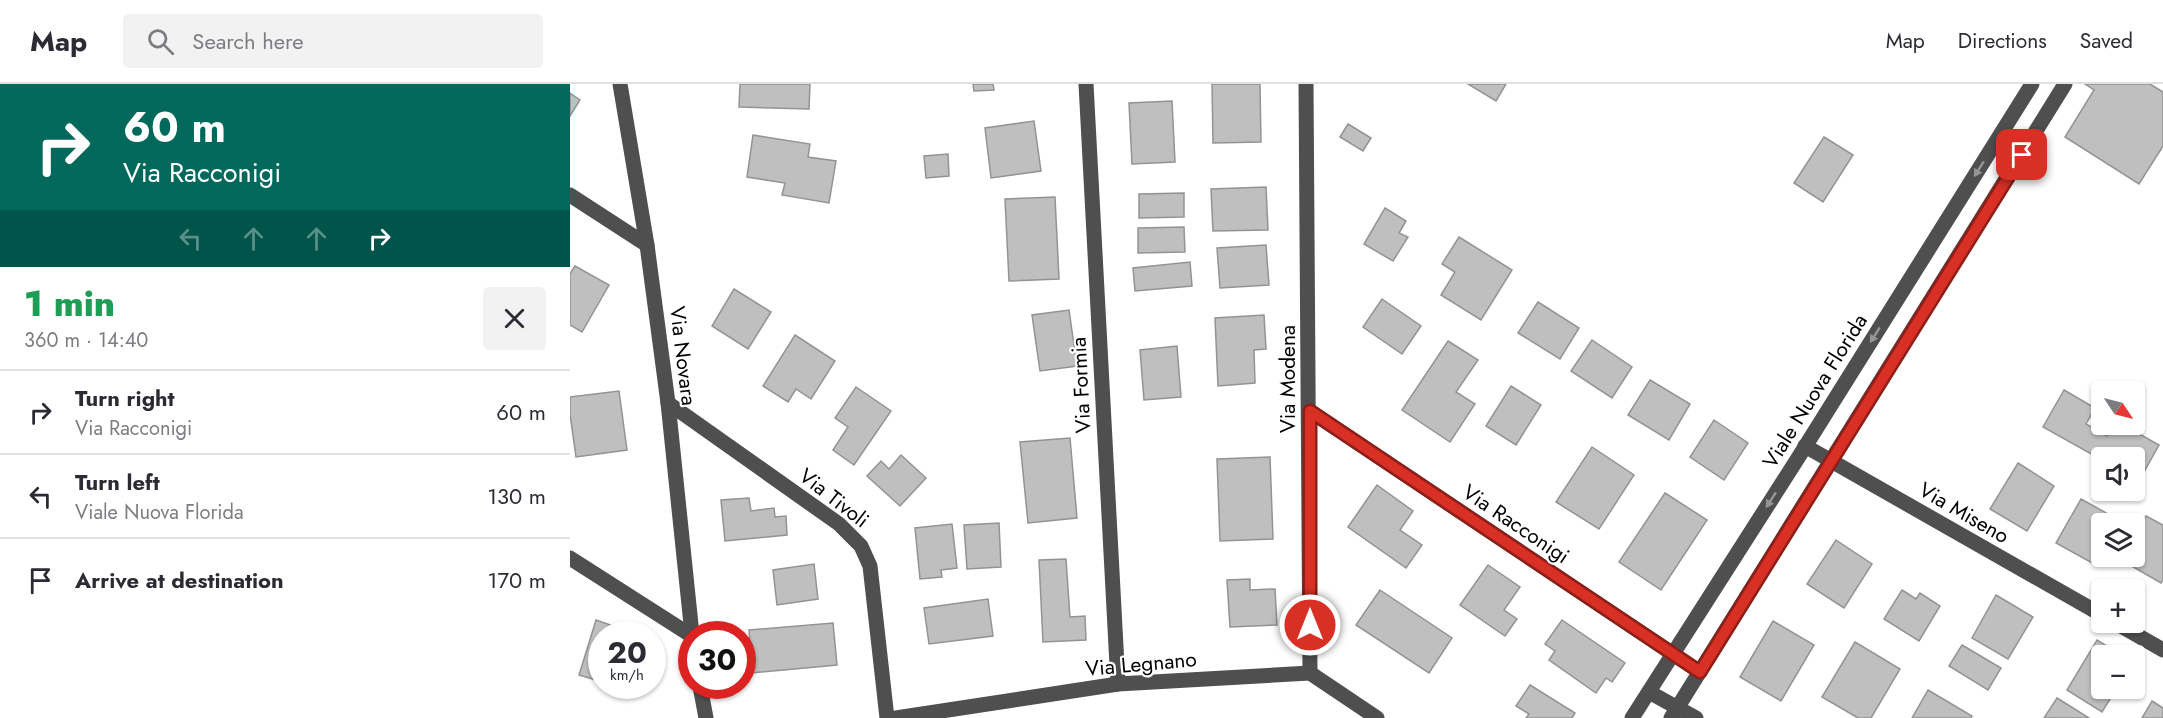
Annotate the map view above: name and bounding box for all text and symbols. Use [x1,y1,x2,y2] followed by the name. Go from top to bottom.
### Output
[123,14,543,68] search box
[30,21,87,62] text: Map
[144,25,177,58] icon: search
[192,25,304,57] text: Search here
[1886,26,1925,56] text: Map
[1958,26,2047,56] text: Directions
[2080,26,2133,56] text: Saved
[123,97,226,158] text: 60 m
[24,108,102,186] icon: right
[1996,129,2047,180] pin
[2005,138,2038,171] icon: arrive
[123,153,281,192] text: Via Racconigi
[1973,161,1984,177] one-way arrow
[174,222,207,255] icon: left
[237,222,270,255] icon: ahead
[300,222,333,255] icon: ahead
[363,222,396,255] icon: right
[24,277,115,329] text: 1 min
[483,287,546,350] button: close
[662,305,704,407] street label: Via Novara
[1755,308,1875,474] street label: Viale Nuova Florida
[1273,325,1303,433] street label: Via Modena
[24,326,148,355] text: 360 m · 14:40
[1870,326,1881,343] one-way arrow
[1064,336,1098,434] street label: Via Formia
[2091,381,2145,435] north arrow
[2091,381,2145,699] map controls
[75,382,175,414] text: Turn right
[24,396,57,429] icon: right
[496,396,546,428] text: 60 m
[75,414,192,443] text: Via Racconigi
[2091,447,2145,501] button: sound
[793,461,875,535] street label: Via Tivoli
[75,466,160,498] text: Turn left
[1913,475,2015,551] street label: Via Miseno
[1457,477,1575,571] street label: Via Racconigi
[24,480,57,513] icon: left
[487,480,546,512] text: 130 m
[1766,492,1777,508] one-way arrow
[75,498,244,527] text: Viale Nuova Florida
[2091,513,2145,567] button: layers
[24,564,57,597] icon: arrive
[75,564,284,596] text: Arrive at destination
[488,564,546,596] text: 170 m
[2091,579,2145,633] button: +
[1278,593,1342,657] position arrow
[678,621,756,699] speed limit sign: 30
[607,631,647,674] text: 20
[1084,644,1198,684] street label: Via Legnano
[2091,645,2145,699] button: −
[610,664,644,686] text: km/h

